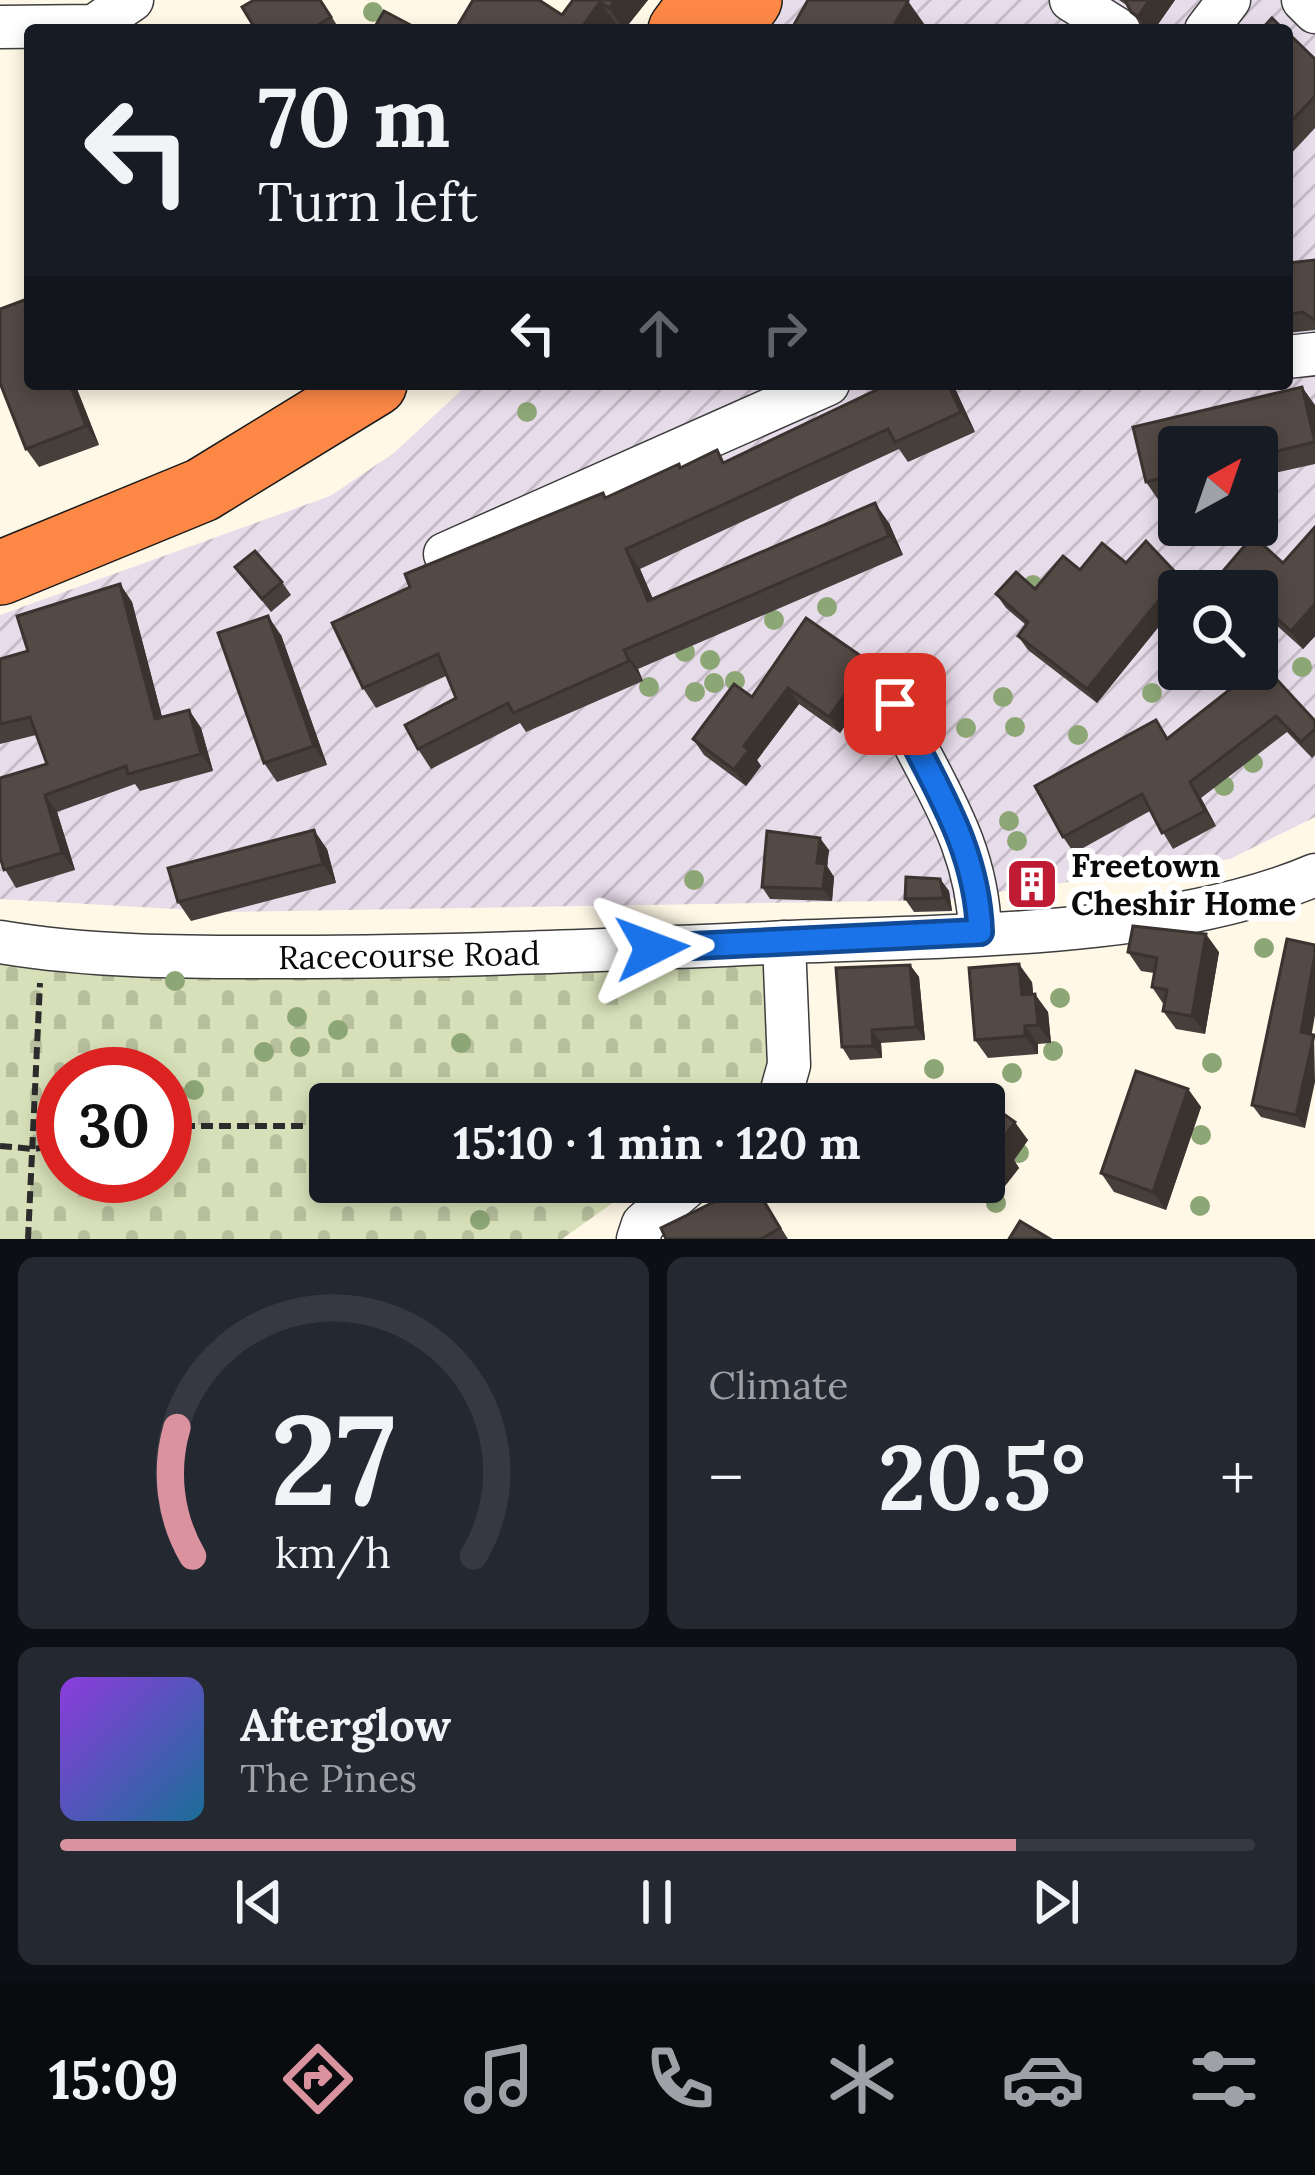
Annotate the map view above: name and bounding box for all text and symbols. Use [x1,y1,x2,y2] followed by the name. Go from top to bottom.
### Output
[258,62,450,170] text: 70 m
[60,72,216,228] icon: left
[258,167,478,236] text: Turn left
[500,300,566,366] icon: left
[626,300,692,366] icon: ahead
[752,300,818,366] icon: right
[1158,426,1278,546] north arrow
[1158,426,1278,690] map controls
[1158,570,1278,690] button: search
[844,653,946,755] pin
[862,671,928,737] icon: arrive
[1071,844,1296,924] place label: Freetown Cheshir Home
[1004,856,1060,912] building icon: Freetown Cheshir Home
[589,885,715,1011] position arrow
[278,932,540,978] street label: Racecourse Road
[36,1047,192,1203] speed limit sign: 30
[453,1114,861,1171] text: 15:10 · 1 min · 120 m
[709,1360,848,1410] text: Climate
[271,1379,396,1539] text: 27
[878,1419,1086,1535] text: 20.5°
[709,1435,743,1519] text: −
[1220,1435,1255,1519] text: +
[275,1525,391,1580] text: km/h
[240,1696,451,1753] text: Afterglow
[240,1753,417,1803] text: The Pines
[226,1869,292,1935] icon: previous
[624,1869,690,1935] icon: pause
[1023,1869,1089,1935] icon: next
[276,2037,360,2121] icon: directions
[457,2037,541,2121] icon: music
[638,2037,722,2121] icon: phone
[820,2037,904,2121] icon: climate
[1001,2037,1085,2121] icon: car
[1182,2037,1266,2121] icon: filters
[49,2045,179,2114] text: 15:09

